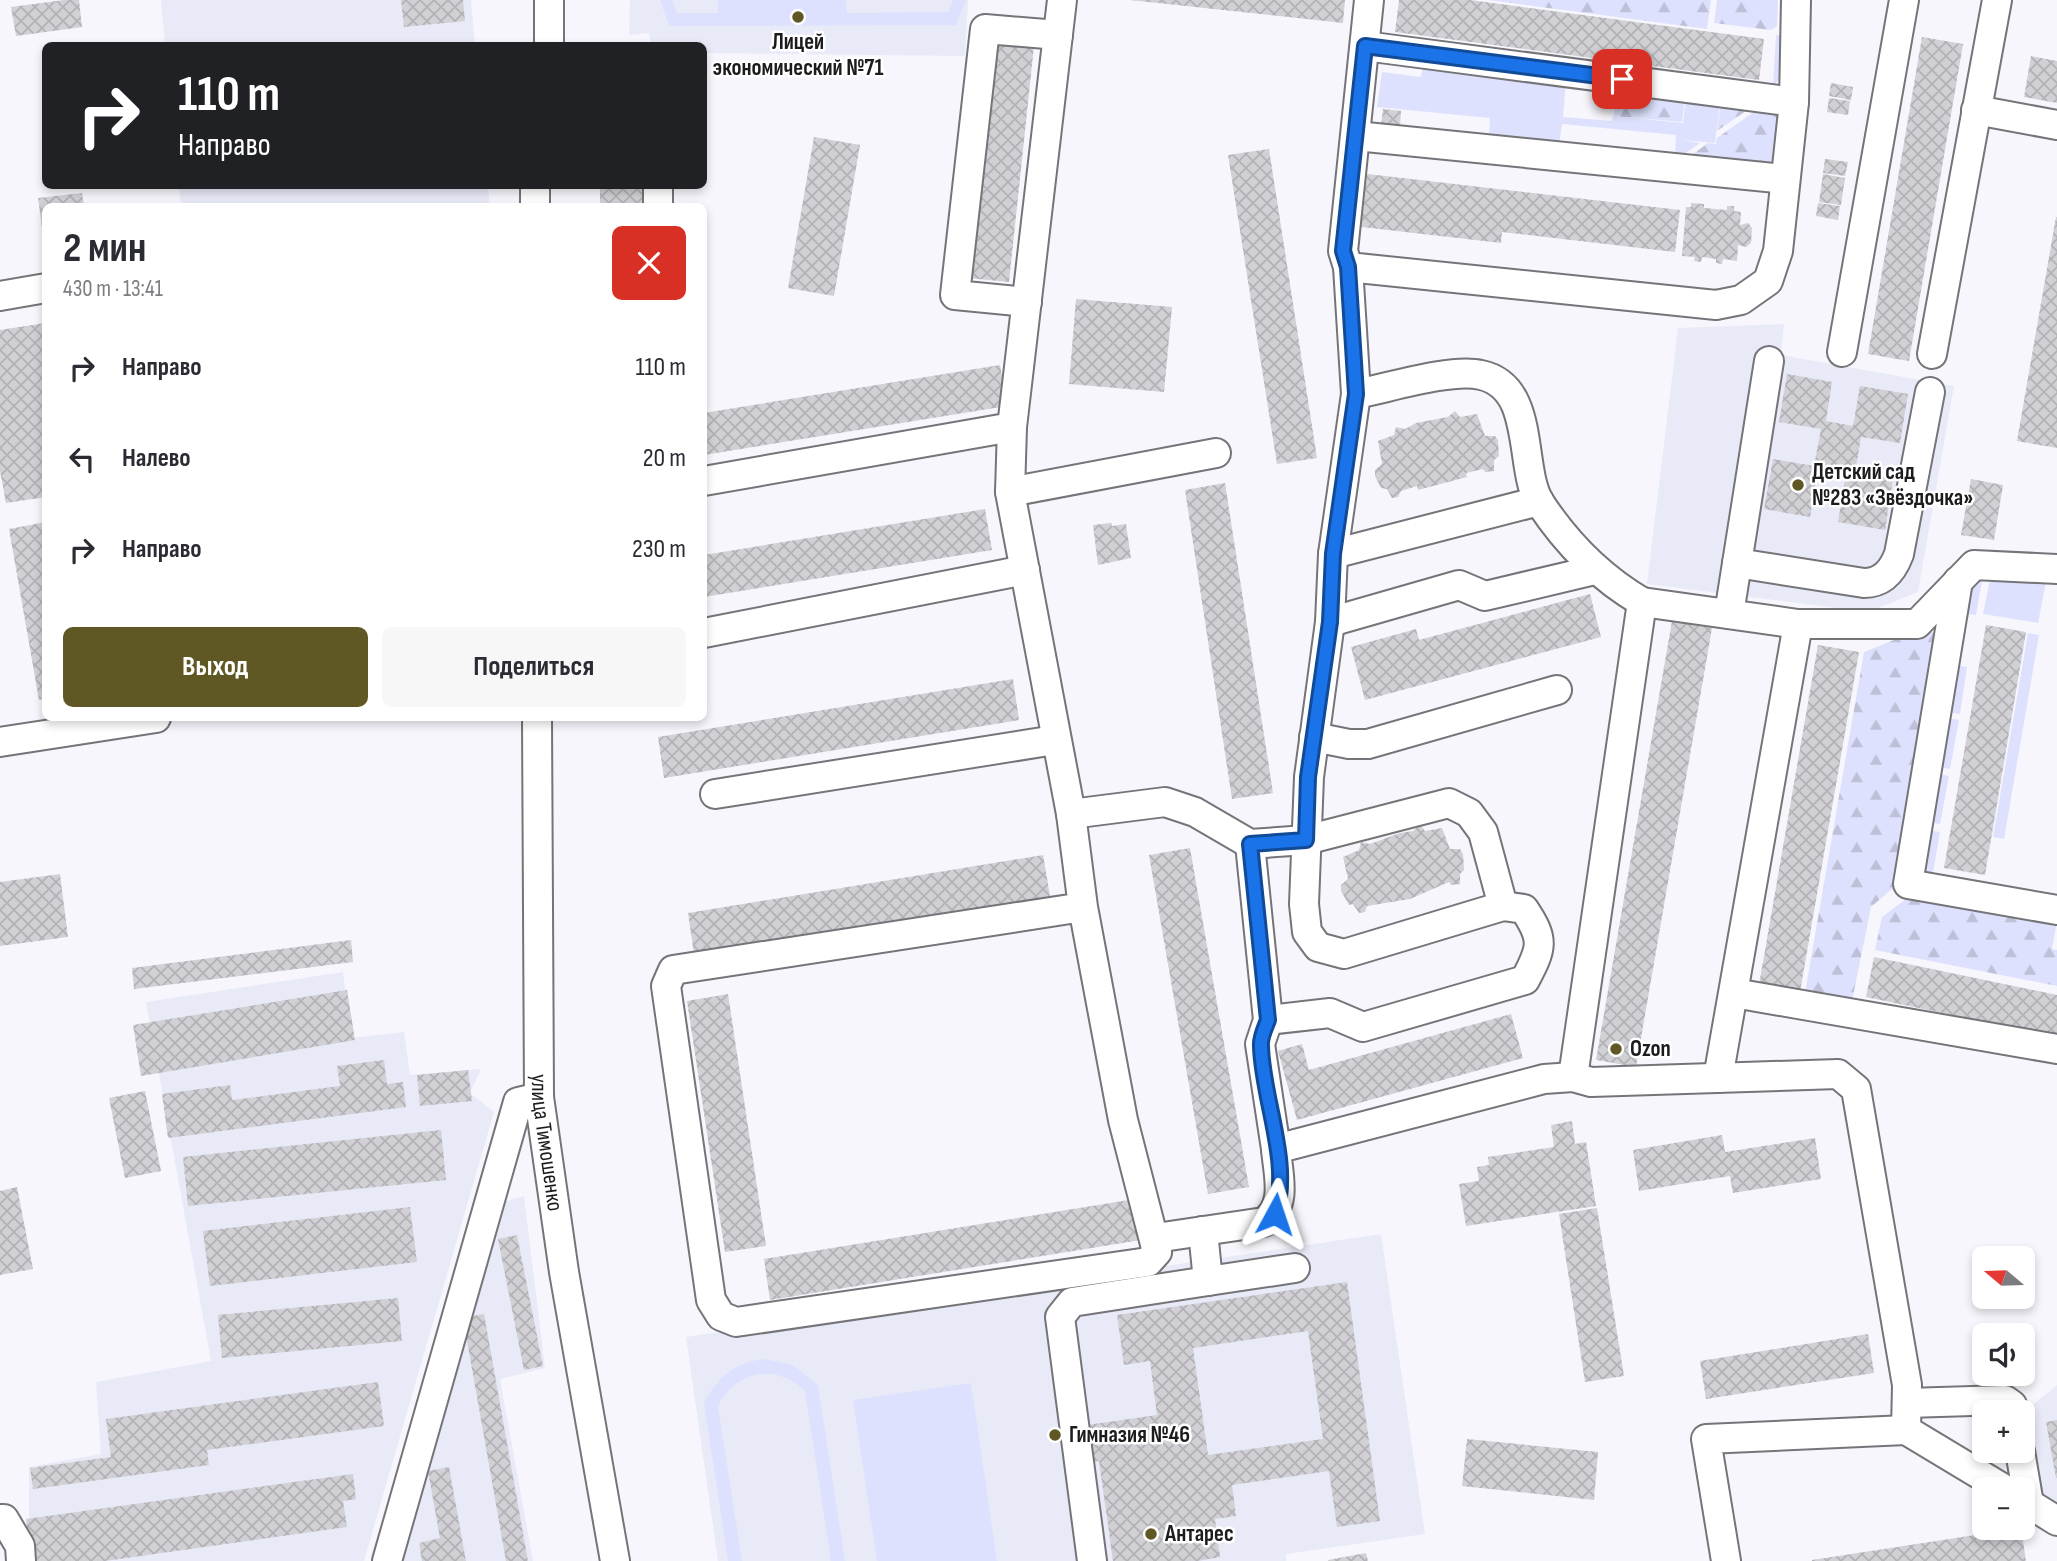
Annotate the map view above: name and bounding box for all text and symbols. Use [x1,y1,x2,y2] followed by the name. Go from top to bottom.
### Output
[790,9,806,25] marker: Лицей экономический №71
[713,28,883,82] place label: Лицей экономический №71
[1592,49,1652,109] pin
[1603,60,1641,98] icon: arrive
[178,66,280,125] text: 110 m
[63,70,154,161] icon: right
[178,126,271,165] text: Направо
[63,223,146,274] text: 2 мин
[612,226,686,300] button: close
[63,275,163,303] text: 430 m · 13:41
[63,349,101,387] icon: right
[122,352,201,383] text: Направо
[635,352,686,383] text: 110 m
[63,440,101,478] icon: left
[122,443,191,474] text: Налево
[643,443,686,474] text: 20 m
[1812,458,1973,512] place label: Детский сад №283 «Звёздочка»
[1790,477,1806,493] marker: Детский сад №283 «Звёздочка»
[63,531,101,569] icon: right
[122,534,201,565] text: Направо
[632,534,686,565] text: 230 m
[63,627,368,707] button: Выход
[382,627,686,707] button: Поделиться
[1630,1035,1671,1063] place label: Ozon
[1608,1041,1624,1057] marker: Ozon
[525,1074,569,1213] street label: улица Тимошенко
[1238,1177,1312,1251] position arrow
[1972,1246,2035,1309] north arrow
[1972,1246,2035,1540] map controls
[1972,1323,2035,1386] button: sound
[1972,1400,2035,1463] button: +
[1069,1421,1190,1449] place label: Гимназия №46
[1047,1427,1063,1443] marker: Гимназия №46
[1972,1477,2035,1540] button: −
[1164,1520,1234,1548] place label: Антарес
[1143,1526,1159,1542] marker: Антарес

